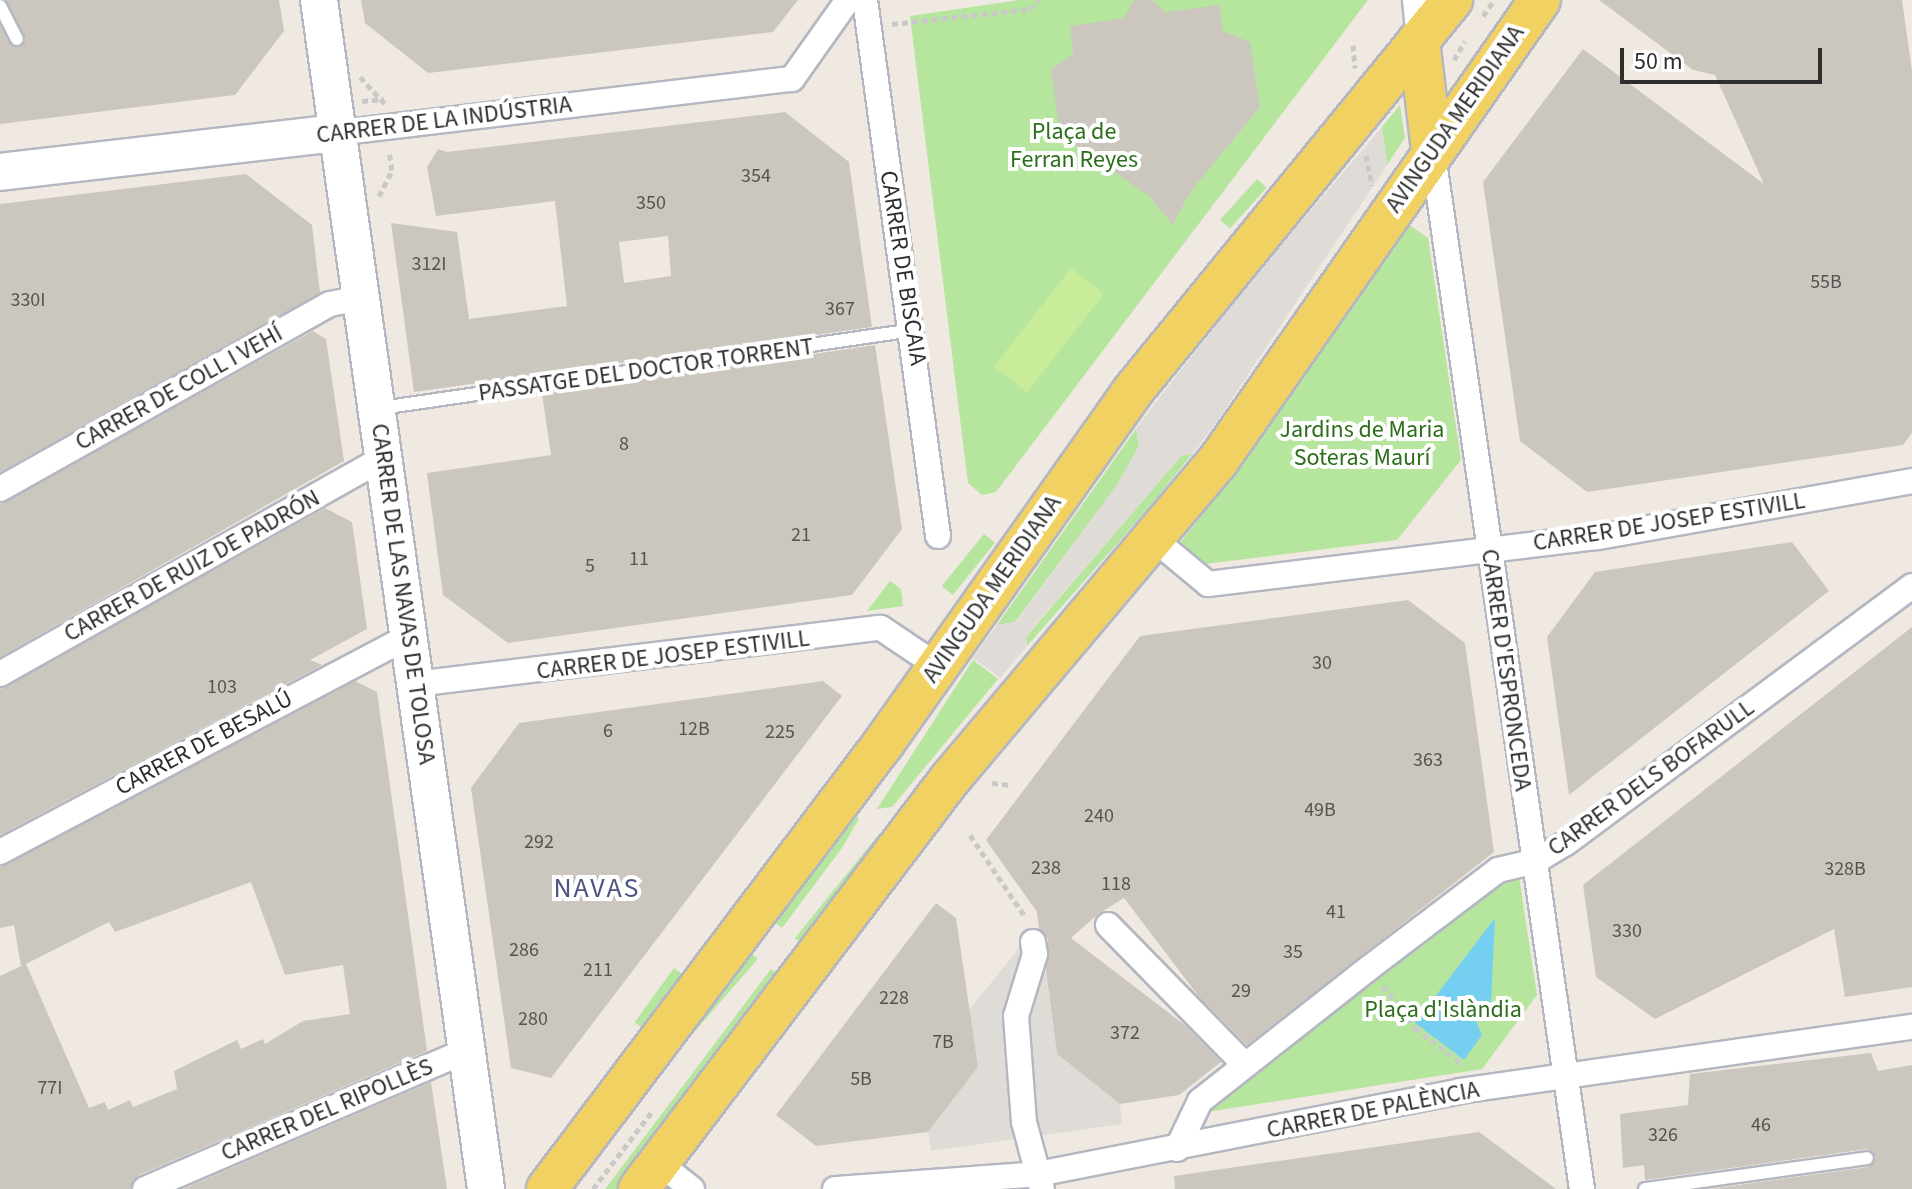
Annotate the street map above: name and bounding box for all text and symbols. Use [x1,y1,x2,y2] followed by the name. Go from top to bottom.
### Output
[1379,20,1531,218] street label: AVINGUDA MERIDIANA
[1624,32,1826,82] scale bar
[1634,44,1683,79] text: 50 m
[315,90,573,150] street label: CARRER DE LA INDÚSTRIA
[1010,118,1138,174] park label: Plaça de Ferran Reyes
[741,164,771,188] house number: 354
[873,169,933,367] street label: CARRER DE BISCAIA
[636,191,666,215] house number: 350
[411,252,447,276] house number: 312I
[1810,270,1842,294] house number: 55B
[10,288,46,312] house number: 330I
[825,297,855,321] house number: 367
[70,319,288,457] street label: CARRER DE COLL I VEHÍ
[477,332,815,408] street label: PASSATGE DEL DOCTOR TORRENT
[1280,416,1444,472] park label: Jardins de Maria Soteras Maurí
[365,422,441,766] street label: CARRER DE LAS NAVAS DE TOLOSA
[619,432,629,456] house number: 8
[59,484,325,648] street label: CARRER DE RUIZ DE PADRÓN
[1531,486,1807,558] street label: CARRER DE JOSEP ESTIVILL
[916,490,1068,688] street label: AVINGUDA MERIDIANA
[791,523,811,547] house number: 21
[629,547,649,571] house number: 11
[1475,547,1537,793] street label: CARRER D'ESPRONCEDA
[585,554,595,578] house number: 5
[535,624,811,686] street label: CARRER DE JOSEP ESTIVILL
[1312,651,1332,675] house number: 30
[207,675,237,699] house number: 103
[111,684,297,802] street label: CARRER DE BESALÚ
[1542,694,1760,862] street label: CARRER DELS BOFARULL
[678,717,710,741] house number: 12B
[603,719,613,743] house number: 6
[765,720,795,744] house number: 225
[1413,748,1443,772] house number: 363
[1304,798,1336,822] house number: 49B
[1084,804,1114,828] house number: 240
[524,830,554,854] house number: 292
[1031,856,1061,880] house number: 238
[1824,857,1866,881] house number: 328B
[553,871,641,905] district label: NAVAS
[1101,872,1131,896] house number: 118
[1326,900,1346,924] house number: 41
[1612,919,1642,943] house number: 330
[509,938,539,962] house number: 286
[1283,940,1303,964] house number: 35
[583,958,613,982] house number: 211
[1231,979,1251,1003] house number: 29
[879,986,909,1010] house number: 228
[1364,996,1522,1024] park label: Plaça d'Islàndia
[518,1007,548,1031] house number: 280
[1110,1021,1140,1045] house number: 372
[932,1030,954,1054] house number: 7B
[217,1052,437,1168] street label: CARRER DEL RIPOLLÈS
[850,1067,872,1091] house number: 5B
[1264,1075,1482,1145] street label: CARRER DE PALÈNCIA
[37,1076,63,1100] house number: 77I
[1751,1113,1771,1137] house number: 46
[1648,1123,1678,1147] house number: 326

